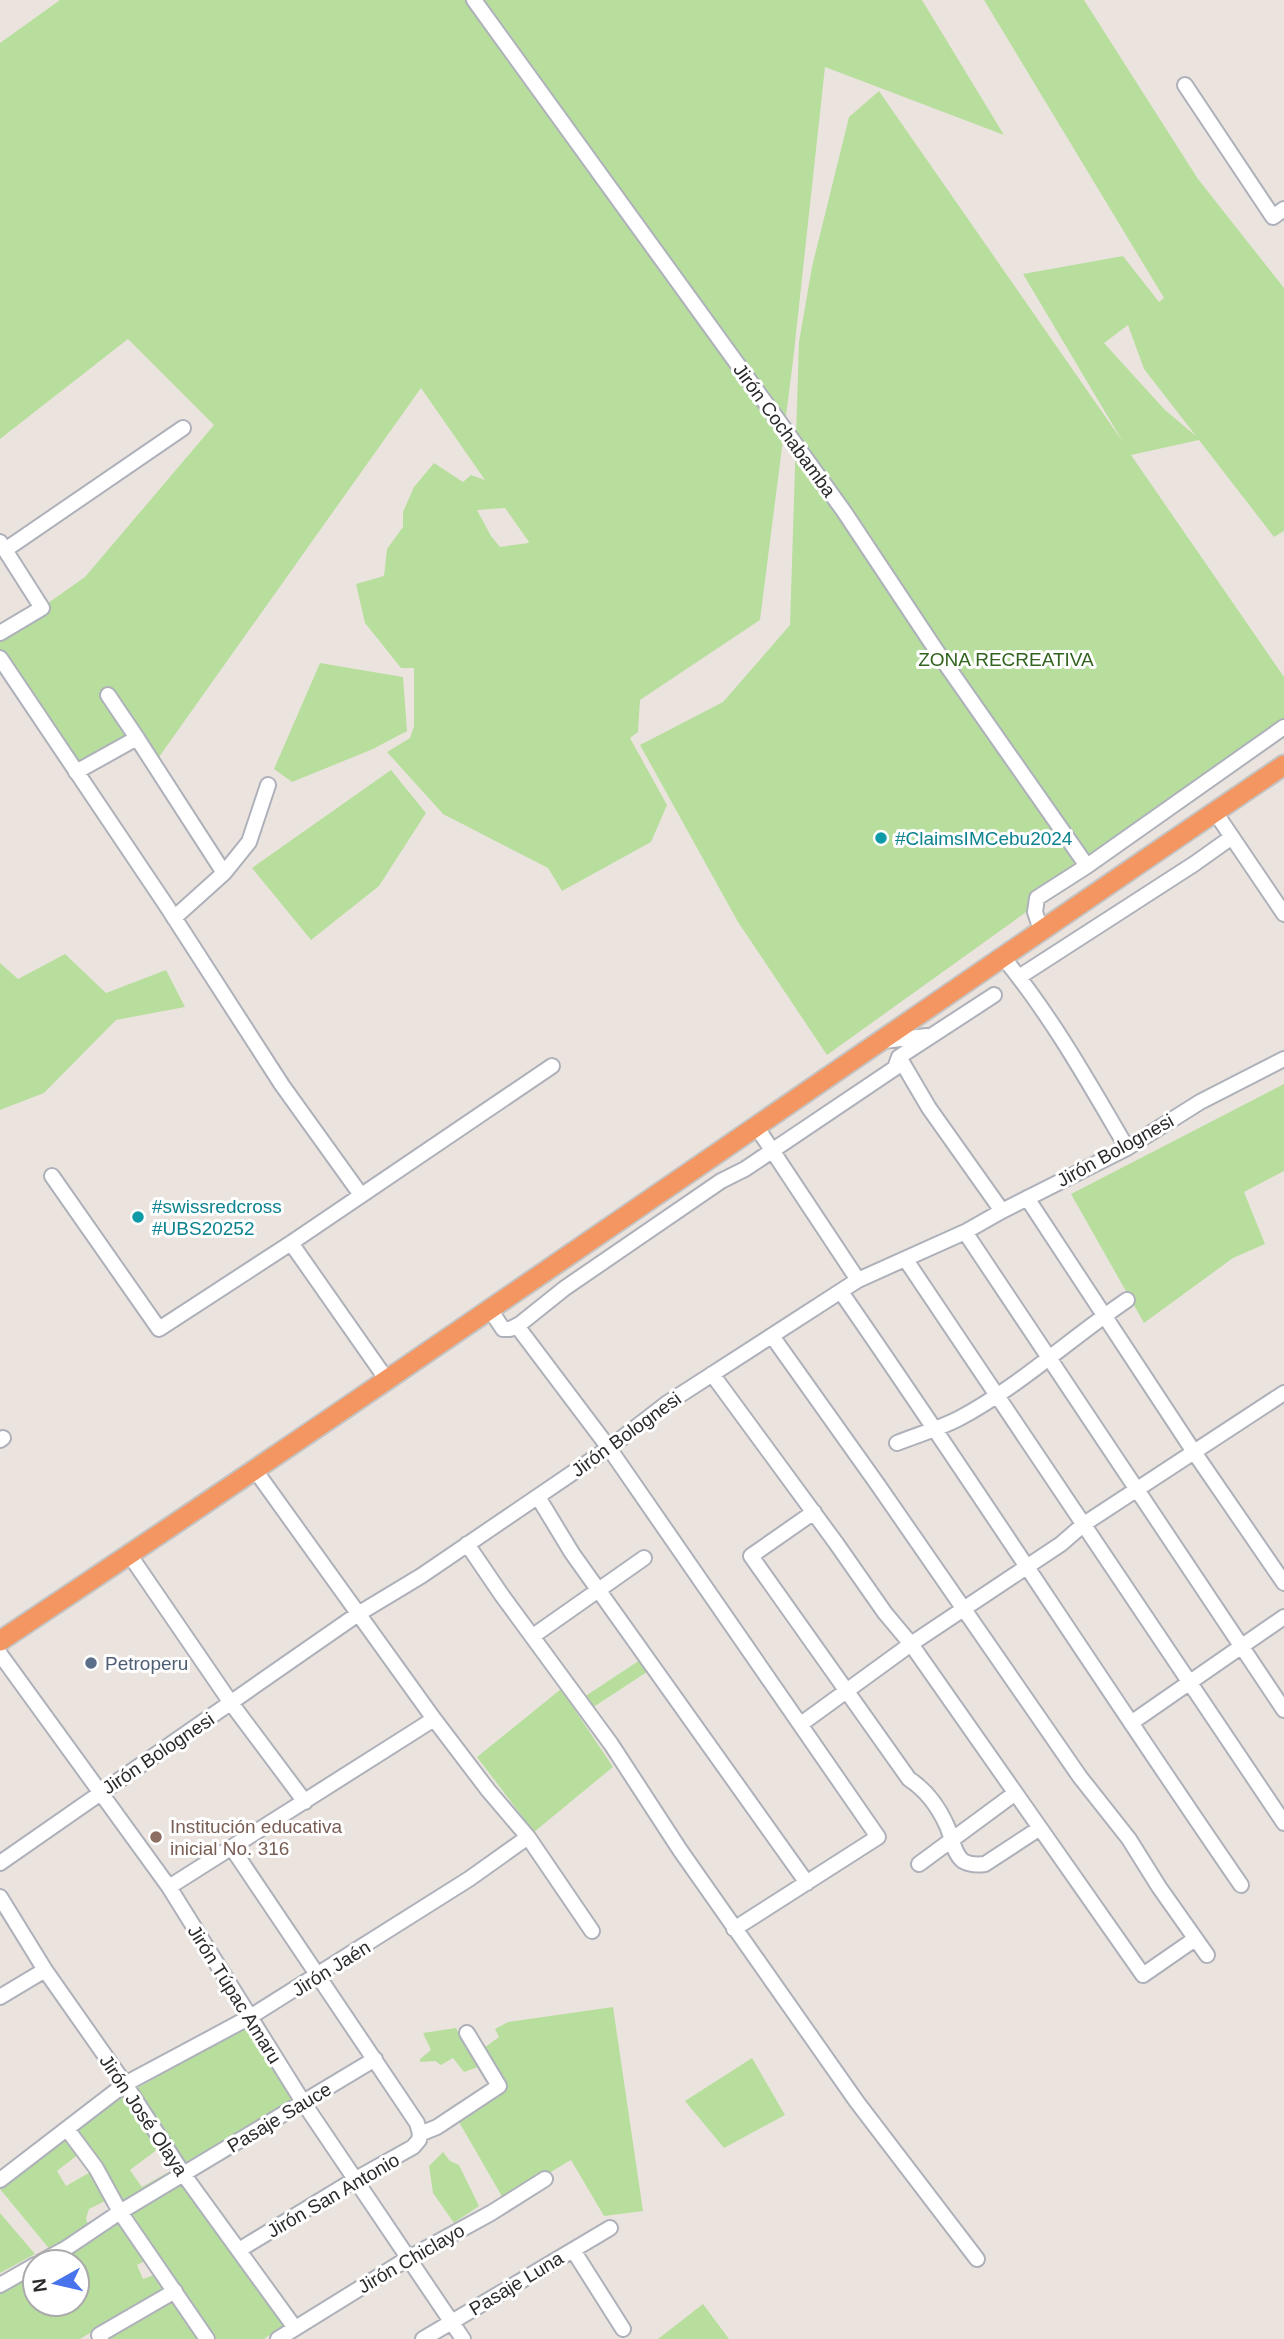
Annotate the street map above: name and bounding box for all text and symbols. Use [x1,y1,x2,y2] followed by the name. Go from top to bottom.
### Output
[729,360,840,501] street label: Jirón Cochabamba
[918,649,1094,670] park label: ZONA RECREATIVA
[895,828,1073,849] place label: #ClaimsIMCebu2024
[873,830,889,846] marker: #ClaimsIMCebu2024
[1053,1110,1177,1191] street label: Jirón Bolognesi
[152,1196,282,1239] place label: #swissredcross #UBS20252
[130,1209,146,1225] marker: #swissredcross #UBS20252
[568,1388,685,1481] street label: Jirón Bolognesi
[105,1653,188,1674] place label: Petroperu
[83,1655,99,1671] marker: Petroperu
[99,1708,218,1798] street label: Jirón Bolognesi
[170,1816,343,1859] place label: Institución educativa inicial No. 316
[148,1829,164,1845] marker: Institución educativa inicial No. 316
[184,1921,286,2067] street label: Jirón Túpac Amaru
[289,1936,374,2001] street label: Jirón Jaén
[95,2051,192,2180] street label: Jirón José Olaya
[224,2078,335,2157] street label: Pasaje Sauce
[264,2149,403,2242] street label: Jirón San Antonio
[354,2220,468,2297] street label: Jirón Chiclayo
[466,2247,567,2320] street label: Pasaje Luna
[21,2248,91,2318] north arrow
[28,2277,51,2294] text: N

